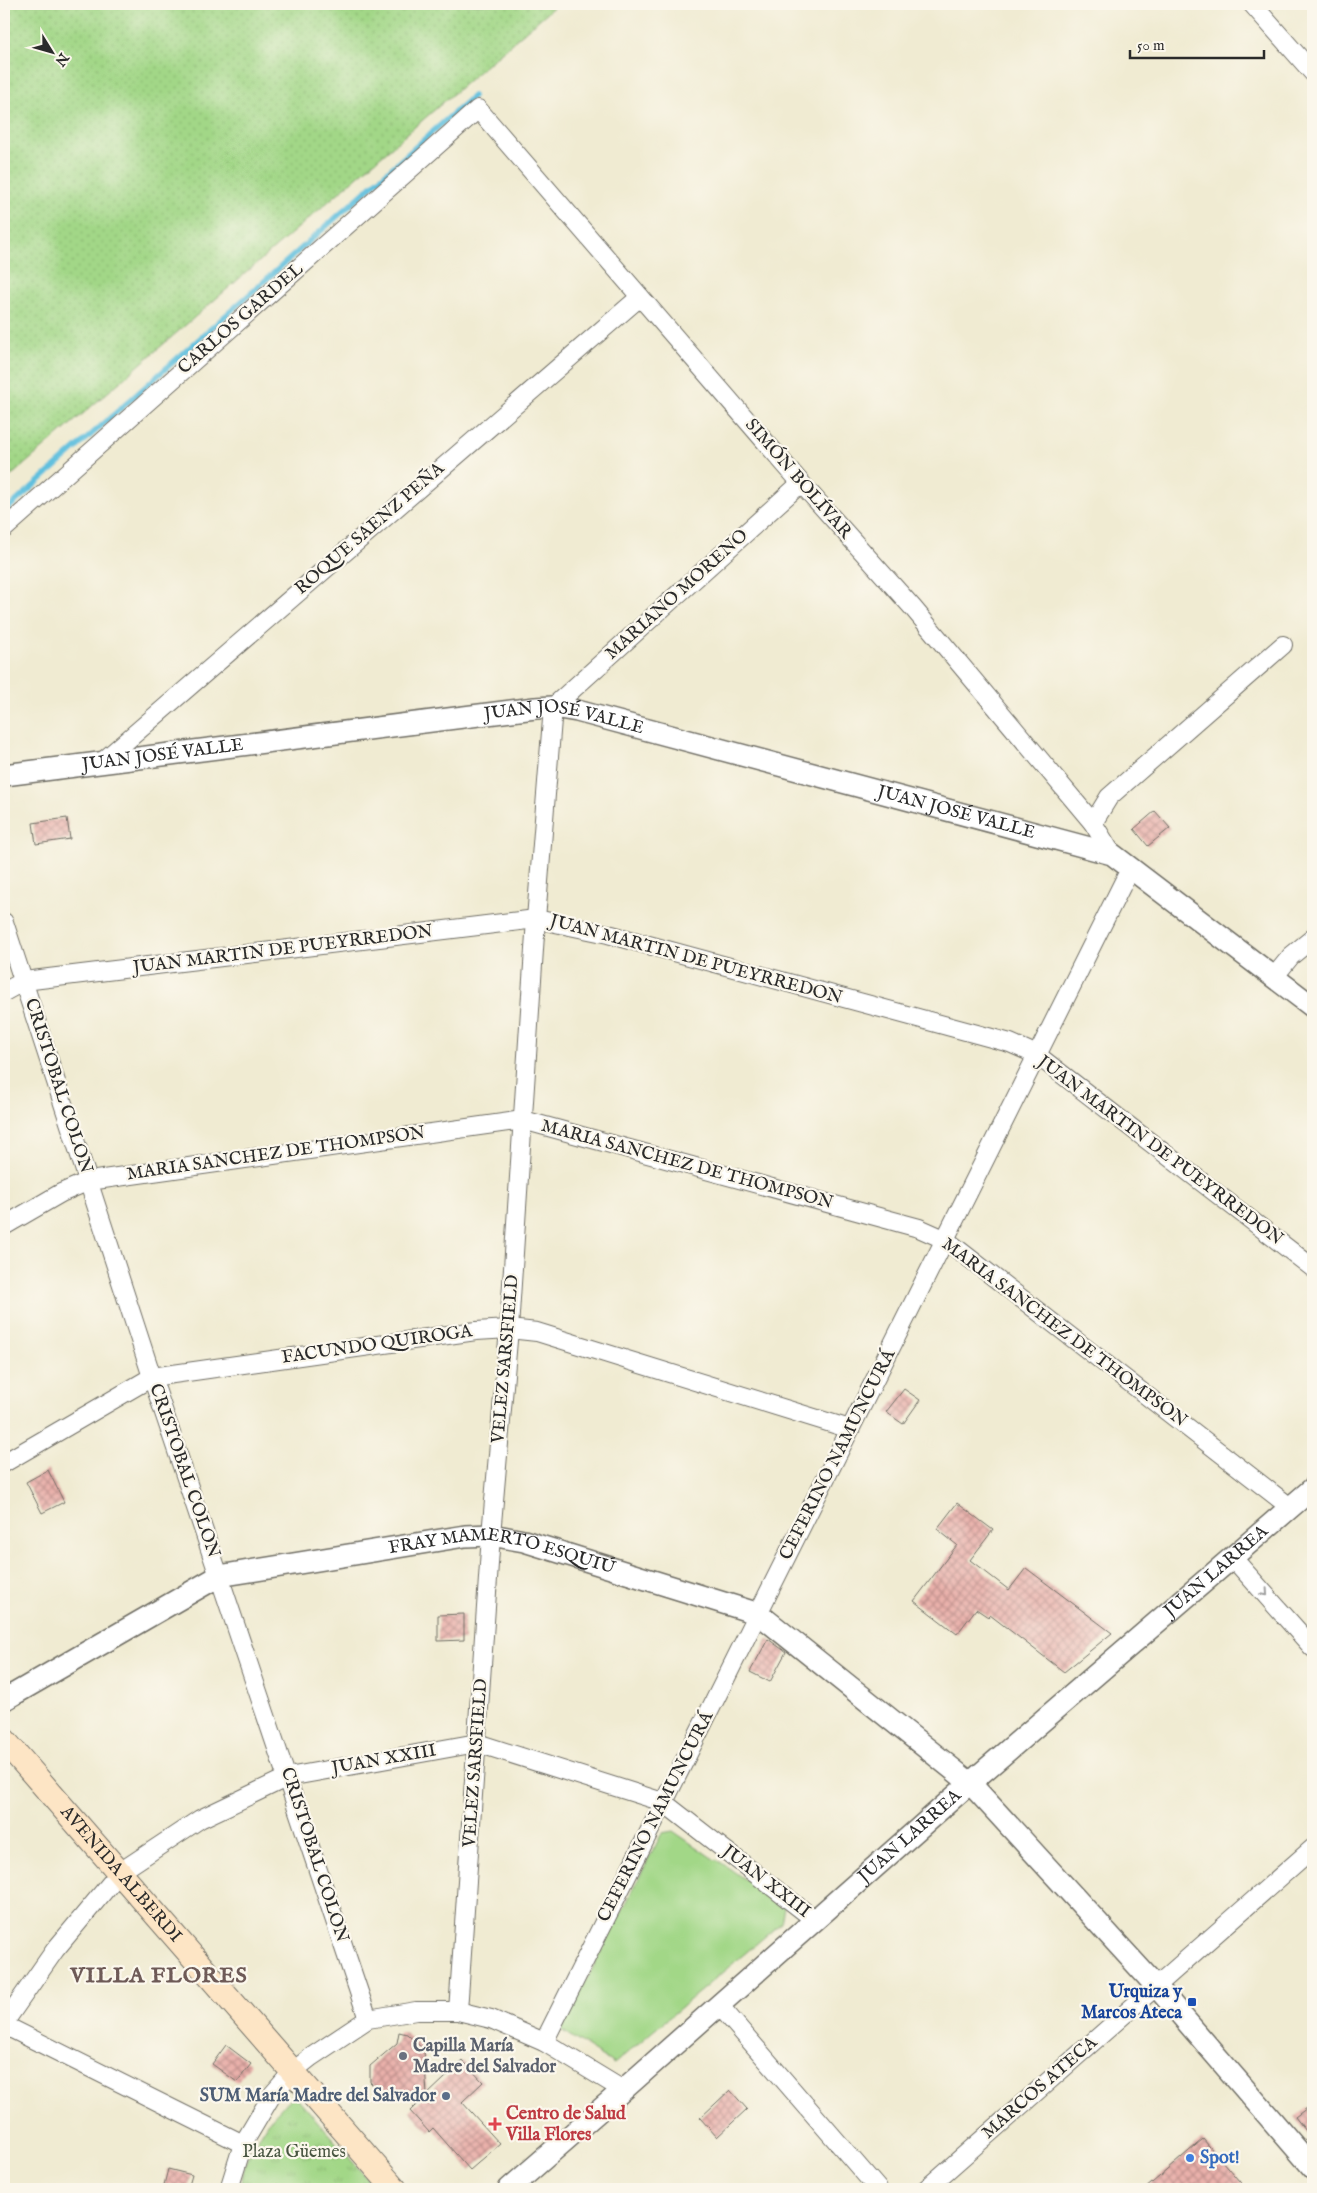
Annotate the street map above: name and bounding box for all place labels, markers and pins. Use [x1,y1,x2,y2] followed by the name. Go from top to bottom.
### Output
[1081,1981,1183,2025] place label: Urquiza y Marcos Ateca
[1186,1996,1198,2008] marker: Urquiza y Marcos Ateca
[413,2035,556,2079] place label: Capilla María Madre del Salvador
[397,2050,409,2062] marker: Capilla María Madre del Salvador
[200,2085,436,2108] place label: SUM María Madre del Salvador
[440,2090,452,2102] marker: SUM María Madre del Salvador
[505,2103,626,2147] place label: Centro de Salud Villa Flores
[488,2117,502,2131] marker: Centro de Salud Villa Flores
[1200,2147,1240,2170] place label: Spot!
[1184,2152,1196,2164] marker: Spot!

